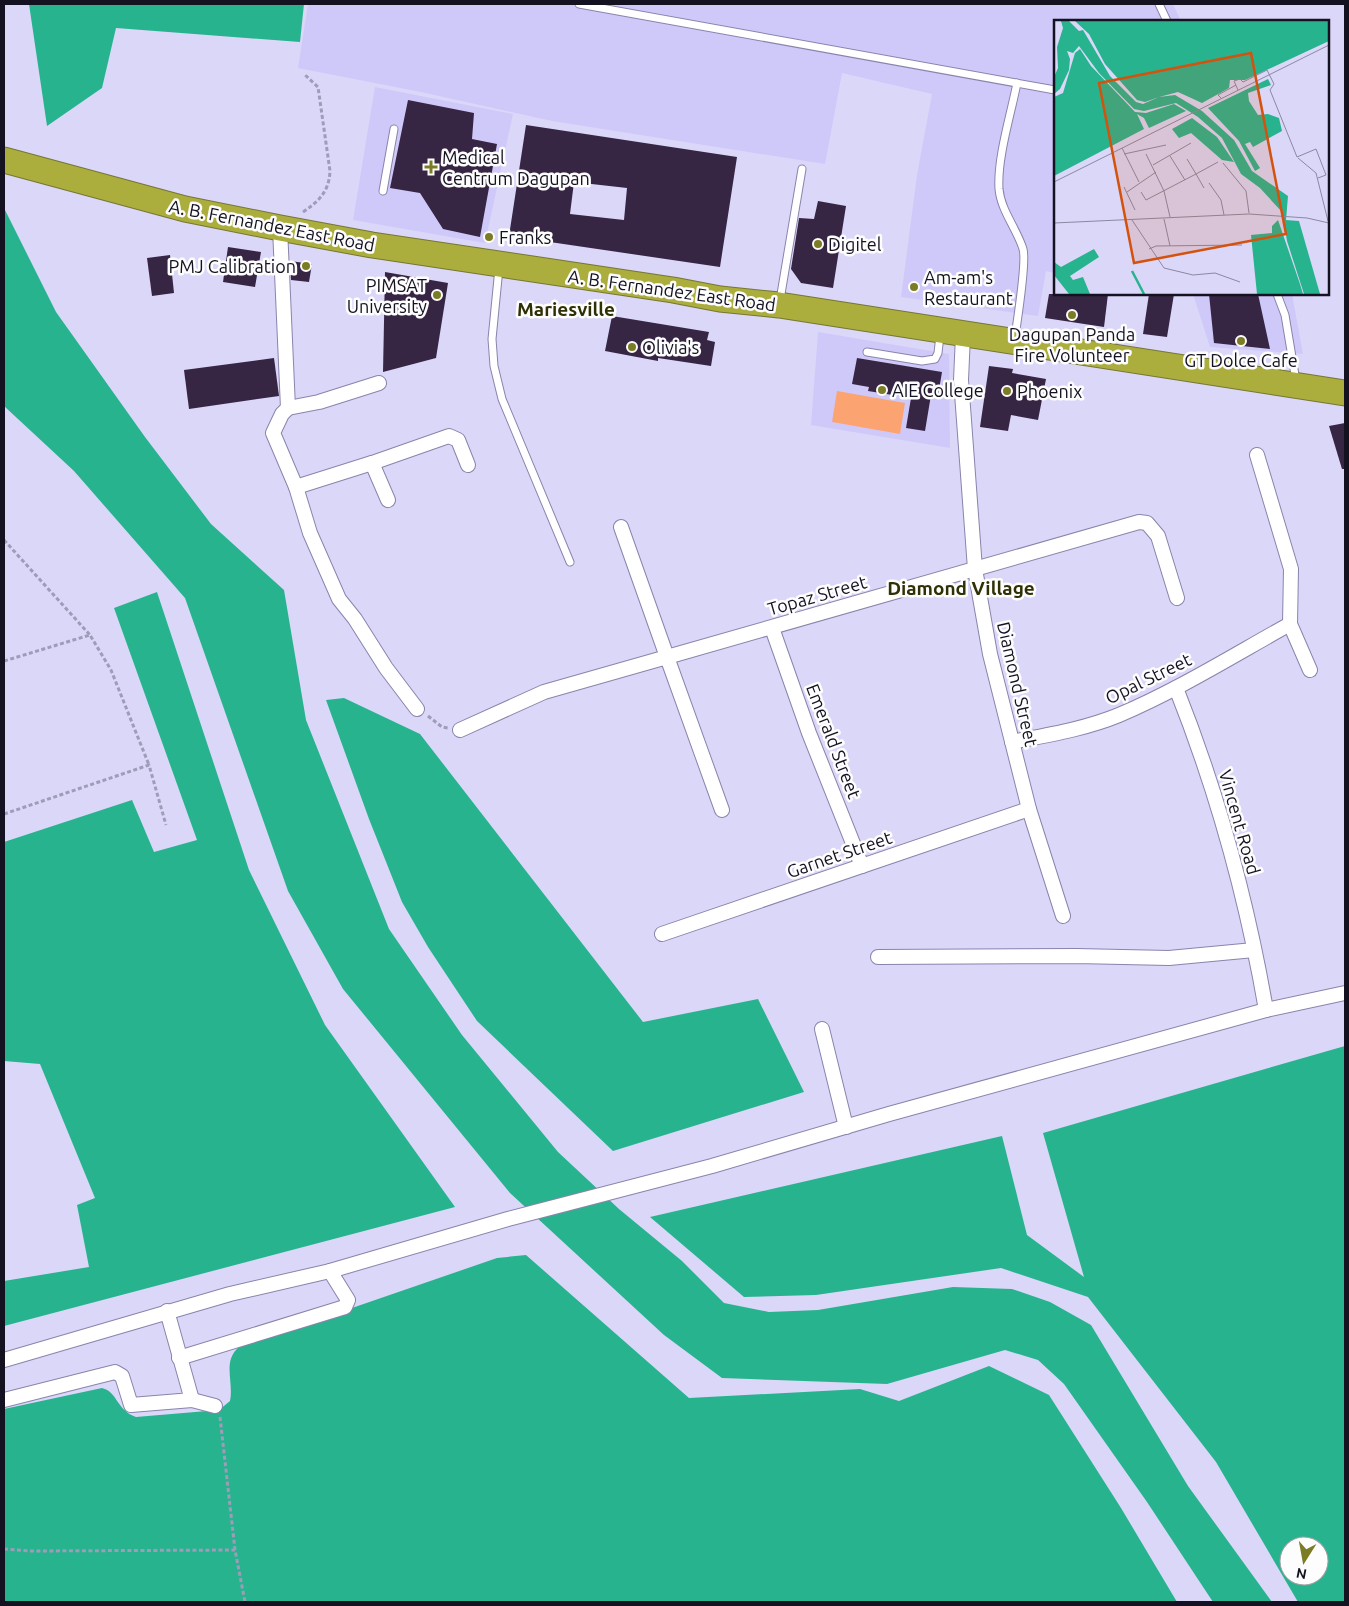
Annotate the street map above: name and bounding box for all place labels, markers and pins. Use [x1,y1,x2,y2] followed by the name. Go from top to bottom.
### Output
[442,147,590,188] place label: Medical Centrum Dagupan
[424,160,438,174] marker: Medical Centrum Dagupan
[499,227,552,247] place label: Franks
[483,231,495,243] marker: Franks
[828,234,882,254] place label: Digitel
[812,238,824,250] marker: Digitel
[168,256,296,276] place label: PMJ Calibration
[300,260,312,272] marker: PMJ Calibration
[924,267,1013,308] place label: Am-am's Restaurant
[347,275,427,316] place label: PIMSAT University
[908,281,920,293] marker: Am-am's Restaurant
[431,289,443,301] marker: PIMSAT University
[1066,309,1078,321] marker: Dagupan Panda Fire Volunteer
[1009,324,1135,365] place label: Dagupan Panda Fire Volunteer
[1235,335,1247,347] marker: GT Dolce Cafe
[642,337,699,357] place label: Olivia's
[626,341,638,353] marker: Olivia's
[1184,350,1298,370] place label: GT Dolce Cafe
[892,380,984,400] place label: AIE College
[1017,381,1082,401] place label: Phoenix
[876,384,888,396] marker: AIE College
[1001,385,1013,397] marker: Phoenix

